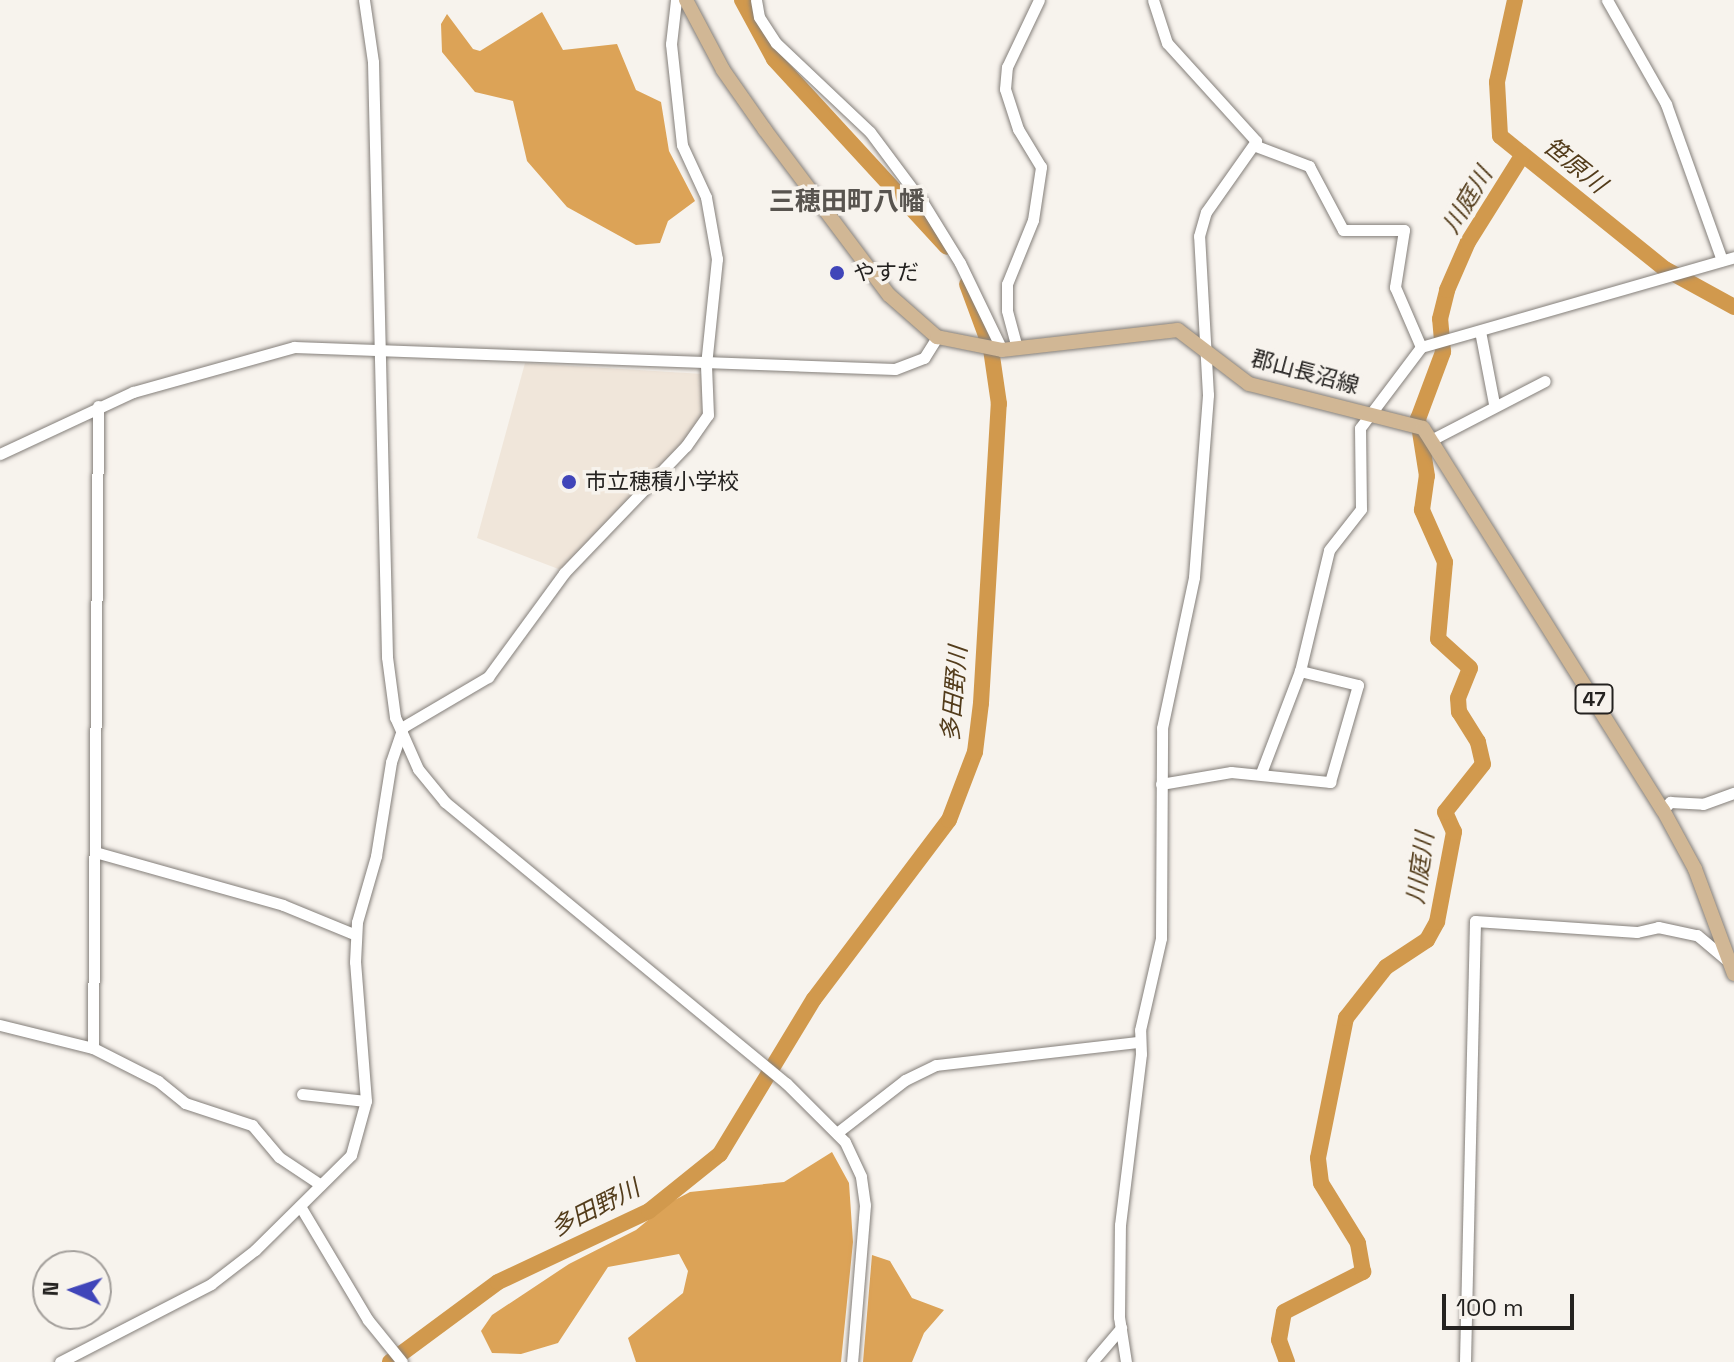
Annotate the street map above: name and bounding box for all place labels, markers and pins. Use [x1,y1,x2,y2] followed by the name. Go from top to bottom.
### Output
[853,260,919,286] place label: やすだ
[828,264,846,282] marker: やすだ
[585,469,739,495] place label: 市立穂積小学校
[560,473,578,491] marker: 市立穂積小学校

